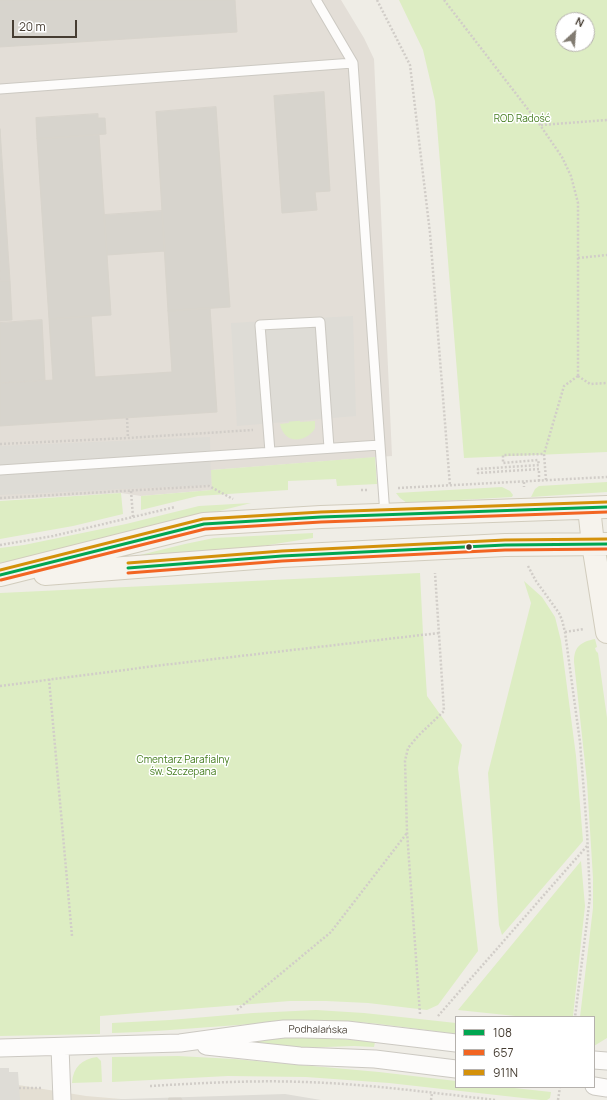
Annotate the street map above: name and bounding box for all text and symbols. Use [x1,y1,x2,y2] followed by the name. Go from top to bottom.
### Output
[14,12,79,38] scale bar
[555,12,595,52] north arrow
[573,13,587,30] text: N
[19,18,46,35] text: 20 m
[494,113,550,125] park label: ROD Radość
[464,542,474,552] unlabelled marker
[137,754,229,778] park label: Cmentarz Parafialny św. Szczepana
[455,1016,595,1088] legend
[288,1023,348,1037] street label: Podhalańska
[493,1024,512,1041] text: 108
[493,1044,513,1061] text: 657
[493,1064,518,1081] text: 911N

